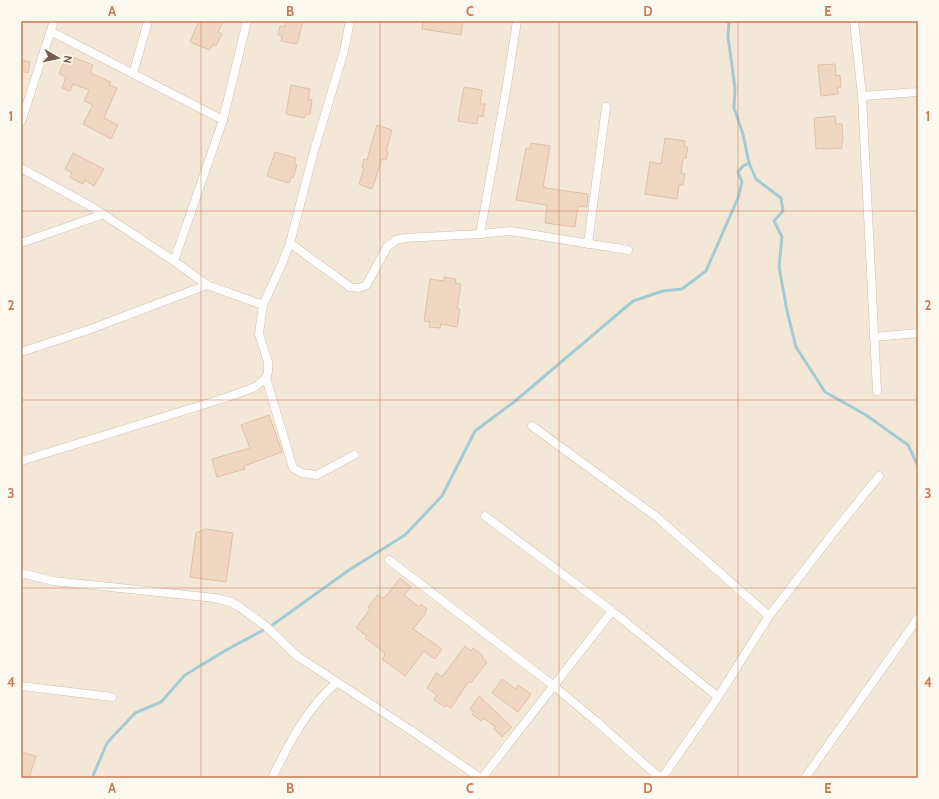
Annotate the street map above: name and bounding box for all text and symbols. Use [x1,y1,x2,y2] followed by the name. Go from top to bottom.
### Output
[108,3,117,19] text: A
[286,3,294,19] text: B
[466,3,474,19] text: C
[643,3,653,19] text: D
[824,3,832,19] text: E
[38,38,78,78] north arrow
[60,55,75,65] text: N
[9,108,13,124] text: 1
[926,108,930,124] text: 1
[8,297,15,313] text: 2
[925,297,932,313] text: 2
[7,485,15,501] text: 3
[924,485,932,501] text: 3
[7,674,15,690] text: 4
[924,674,932,690] text: 4
[108,780,117,796] text: A
[286,780,294,796] text: B
[466,780,474,796] text: C
[643,780,653,796] text: D
[824,780,832,796] text: E

